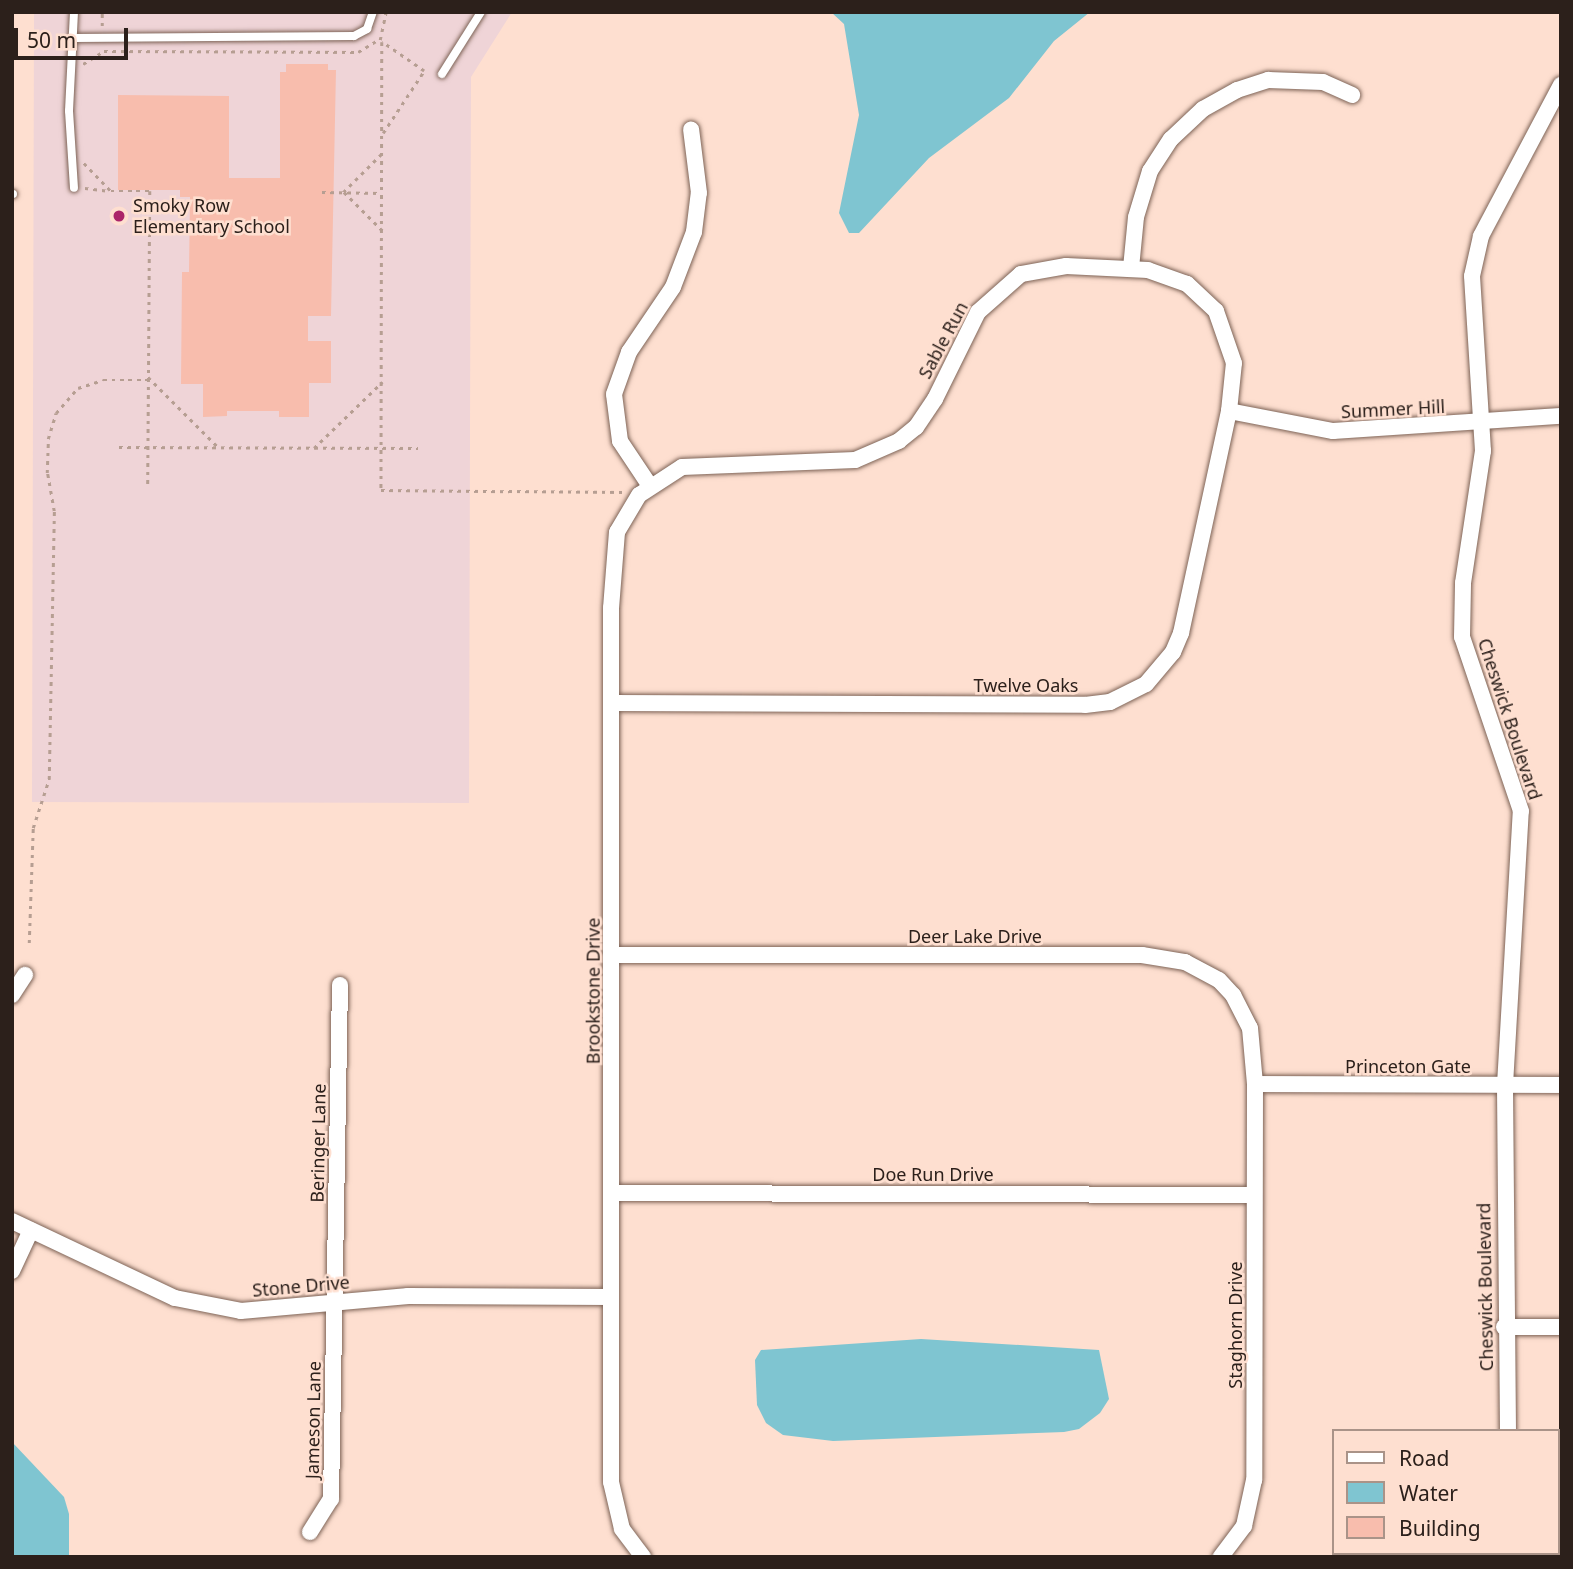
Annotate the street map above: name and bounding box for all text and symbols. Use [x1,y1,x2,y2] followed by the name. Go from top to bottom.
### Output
[18,14,131,58] scale bar
[27,26,76,54] text: 50 m
[133,195,290,238] place label: Smoky Row Elementary School
[111,208,127,224] marker: Smoky Row Elementary School
[914,298,972,382] street label: Sable Run
[1340,395,1446,423] street label: Summer Hill
[1474,636,1546,802] street label: Cheswick Boulevard
[974,674,1078,696] street label: Twelve Oaks
[582,918,604,1064] street label: Brookstone Drive
[908,925,1042,947] street label: Deer Lake Drive
[1345,1055,1471,1077] street label: Princeton Gate
[306,1083,330,1203] street label: Beringer Lane
[872,1163,994,1185] street label: Doe Run Drive
[1473,1203,1497,1371] street label: Cheswick Boulevard
[1224,1261,1246,1389] street label: Staghorn Drive
[251,1271,351,1301] street label: Stone Drive
[301,1361,325,1479] street label: Jameson Lane
[1332,1429,1559,1555] legend
[1399,1444,1449,1472] text: Road
[1399,1479,1458,1507] text: Water
[1399,1514,1481,1542] text: Building

